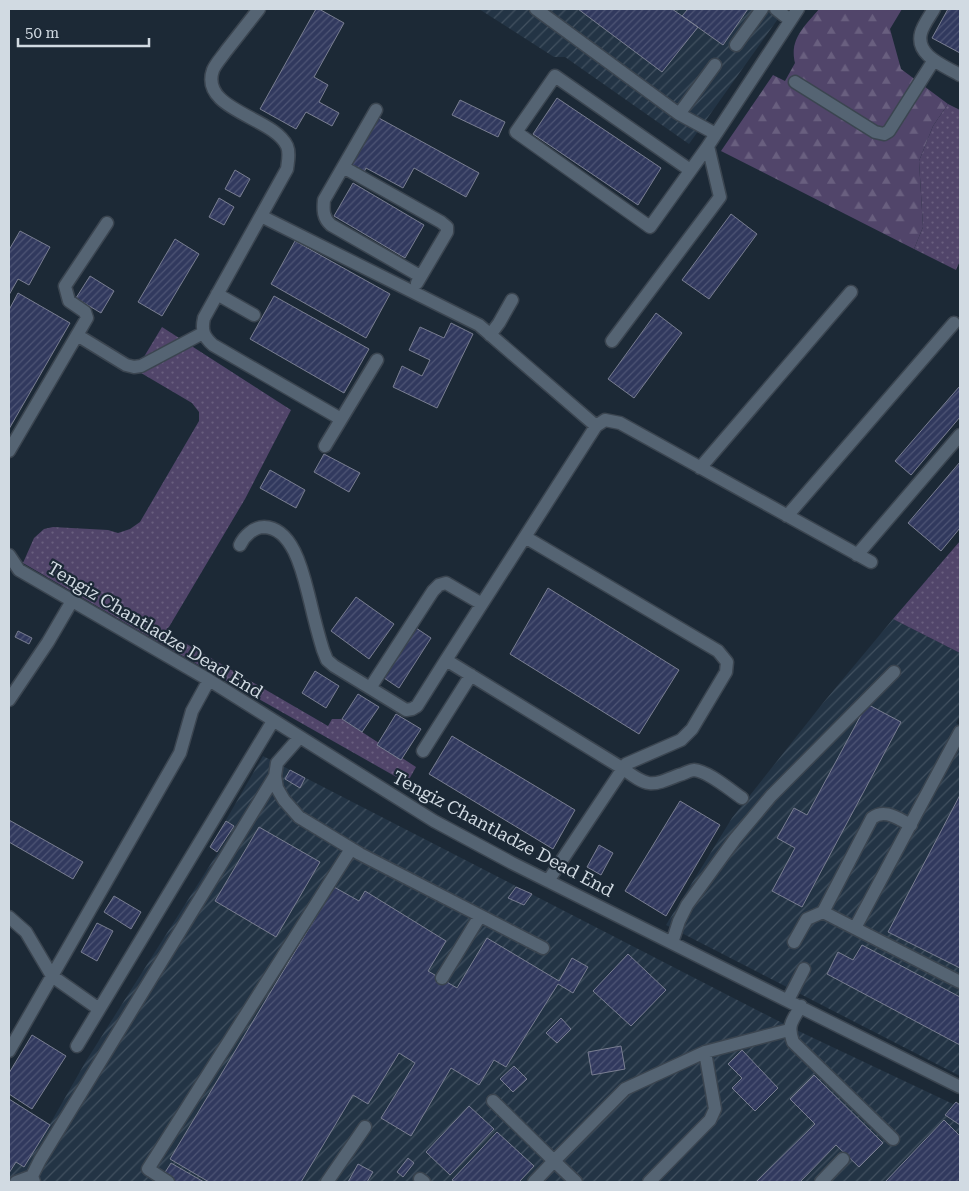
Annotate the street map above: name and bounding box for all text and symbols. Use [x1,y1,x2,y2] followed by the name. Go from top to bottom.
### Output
[18,15,149,47] scale bar
[25,24,60,42] text: 50 m
[44,557,267,703] street label: Tengiz Chantladze Dead End
[389,766,618,901] street label: Tengiz Chantladze Dead End

